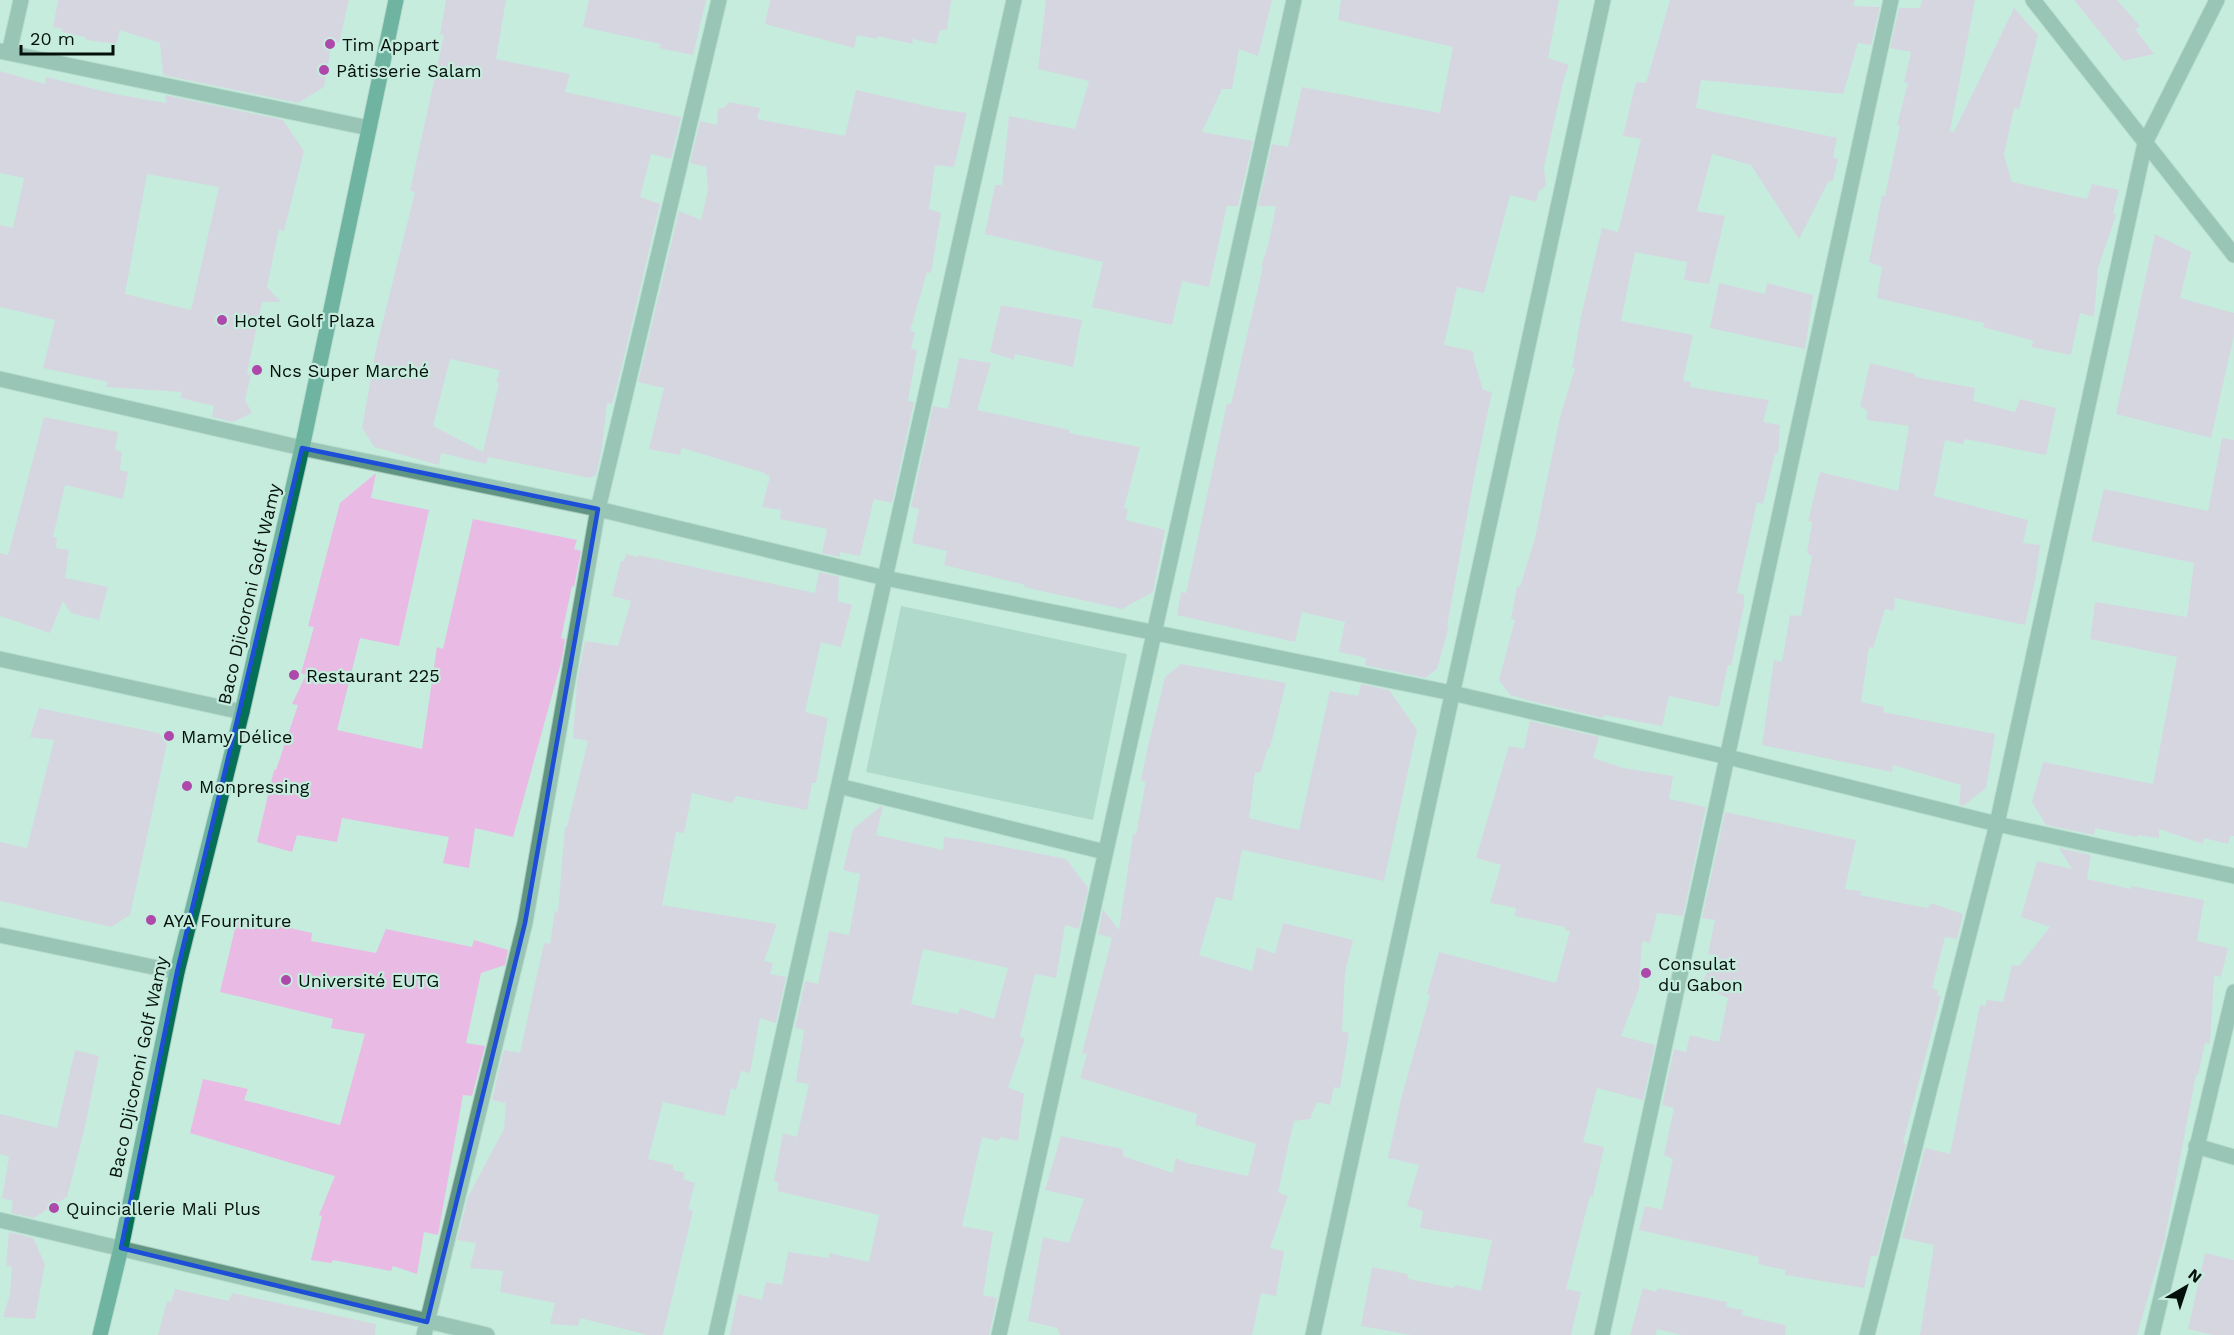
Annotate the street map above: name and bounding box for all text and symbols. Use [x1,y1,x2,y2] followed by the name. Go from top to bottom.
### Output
[21,18,112,56] scale bar
[30,28,75,49] text: 20 m
[342,34,439,55] place label: Tim Appart
[323,37,337,51] marker: Tim Appart
[336,60,482,81] place label: Pâtisserie Salam
[317,63,331,77] marker: Pâtisserie Salam
[234,310,375,331] place label: Hotel Golf Plaza
[215,313,229,327] marker: Hotel Golf Plaza
[269,360,429,381] place label: Ncs Super Marché
[250,363,264,377] marker: Ncs Super Marché
[213,481,285,707] street label: Baco Djicoroni Golf Wamy
[306,665,440,686] place label: Restaurant 225
[287,668,301,682] marker: Restaurant 225
[181,726,292,747] place label: Mamy Délice
[162,729,176,743] marker: Mamy Délice
[199,776,310,797] place label: Monpressing
[180,779,194,793] marker: Monpressing
[163,910,291,931] place label: AYA Fourniture
[144,913,158,927] marker: AYA Fourniture
[104,953,172,1180] street label: Baco Djicoroni Golf Wamy
[1658,953,1743,995] place label: Consulat du Gabon
[1639,966,1653,980] marker: Consulat du Gabon
[298,970,439,991] place label: Université EUTG
[279,973,293,987] marker: Université EUTG
[66,1198,261,1219] place label: Quinciallerie Mali Plus
[47,1201,61,1215] marker: Quinciallerie Mali Plus
[2156,1257,2216,1317] north arrow
[2185,1265,2206,1287] text: N

